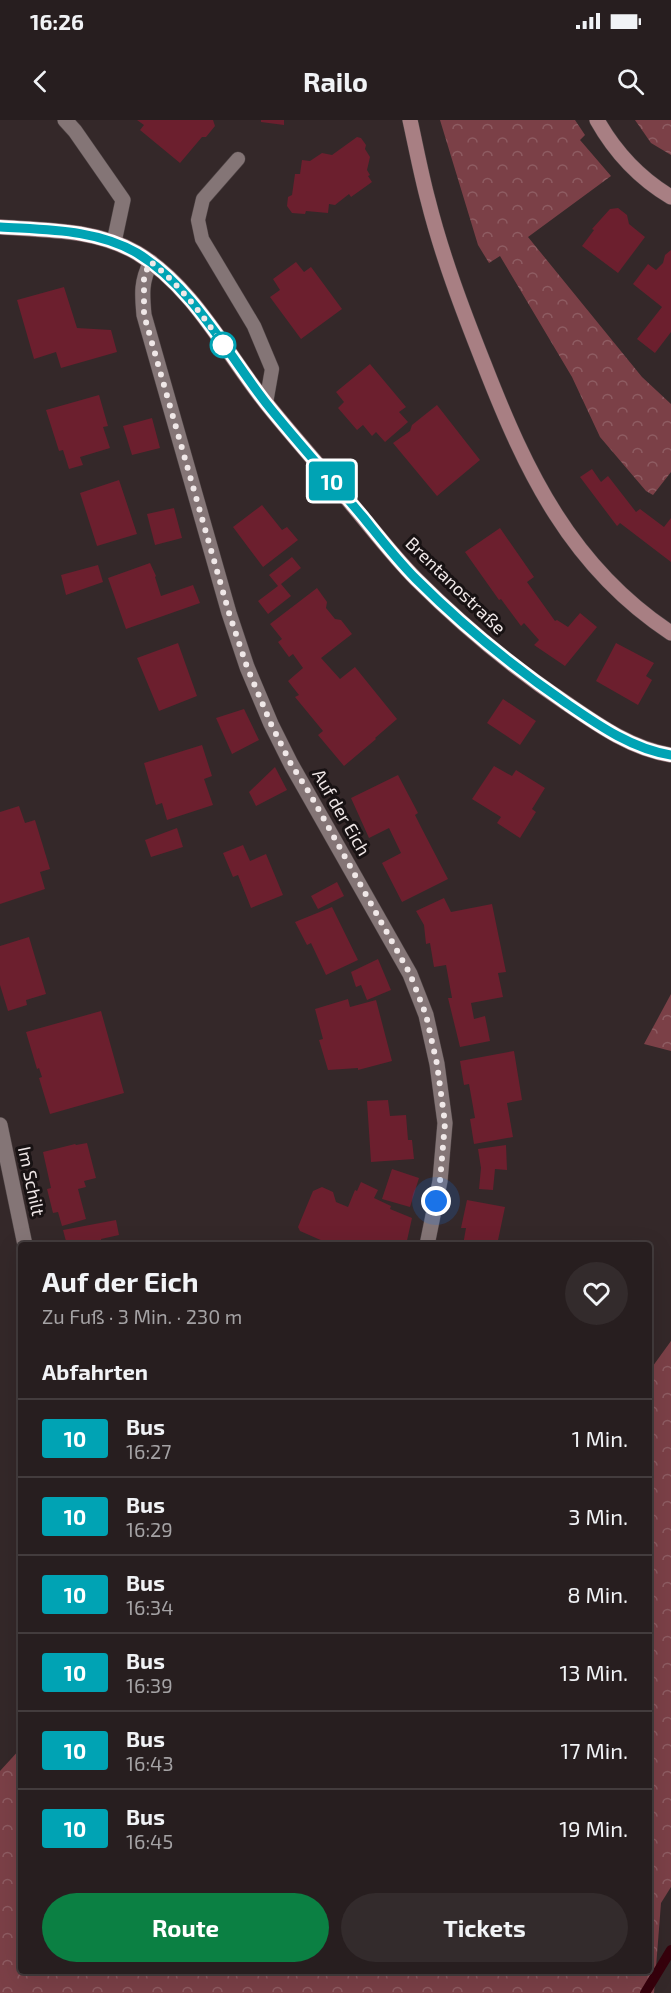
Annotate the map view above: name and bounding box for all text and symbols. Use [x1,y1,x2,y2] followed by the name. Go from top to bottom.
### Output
[30,8,84,34] text: 16:26
[24,65,57,98] icon: back
[303,65,368,97] text: Railo
[614,65,647,98] icon: search
[210,332,236,358] unlabelled marker
[305,462,359,500] line badge: 10
[321,469,343,494] text: 10
[401,532,511,638] street label: Brentanostraße
[308,765,376,859] street label: Auf der Eich
[14,1144,50,1218] street label: Im Schilt
[421,1186,451,1216] your location
[565,1262,628,1325] button: heart
[42,1264,199,1298] text: Auf der Eich
[42,1304,242,1328] text: Zu Fuß · 3 Min. · 230 m
[42,1358,148,1384] text: Abfahrten
[126,1413,165,1439] text: Bus
[572,1425,628,1451] text: 1 Min.
[64,1426,86,1451] text: 10
[126,1439,172,1463] text: 16:27
[126,1491,165,1517] text: Bus
[568,1503,628,1529] text: 3 Min.
[64,1504,86,1529] text: 10
[126,1517,173,1541] text: 16:29
[126,1569,165,1595] text: Bus
[567,1581,628,1607] text: 8 Min.
[64,1582,86,1607] text: 10
[126,1595,174,1619] text: 16:34
[126,1647,165,1673] text: Bus
[560,1659,628,1685] text: 13 Min.
[64,1660,86,1685] text: 10
[126,1673,173,1697] text: 16:39
[126,1725,165,1751] text: Bus
[561,1737,628,1763] text: 17 Min.
[64,1738,86,1763] text: 10
[126,1751,174,1775] text: 16:43
[126,1803,165,1829] text: Bus
[559,1815,628,1841] text: 19 Min.
[64,1816,86,1841] text: 10
[126,1829,173,1853] text: 16:45
[42,1893,329,1962] button: Route
[341,1893,628,1962] button: Tickets

